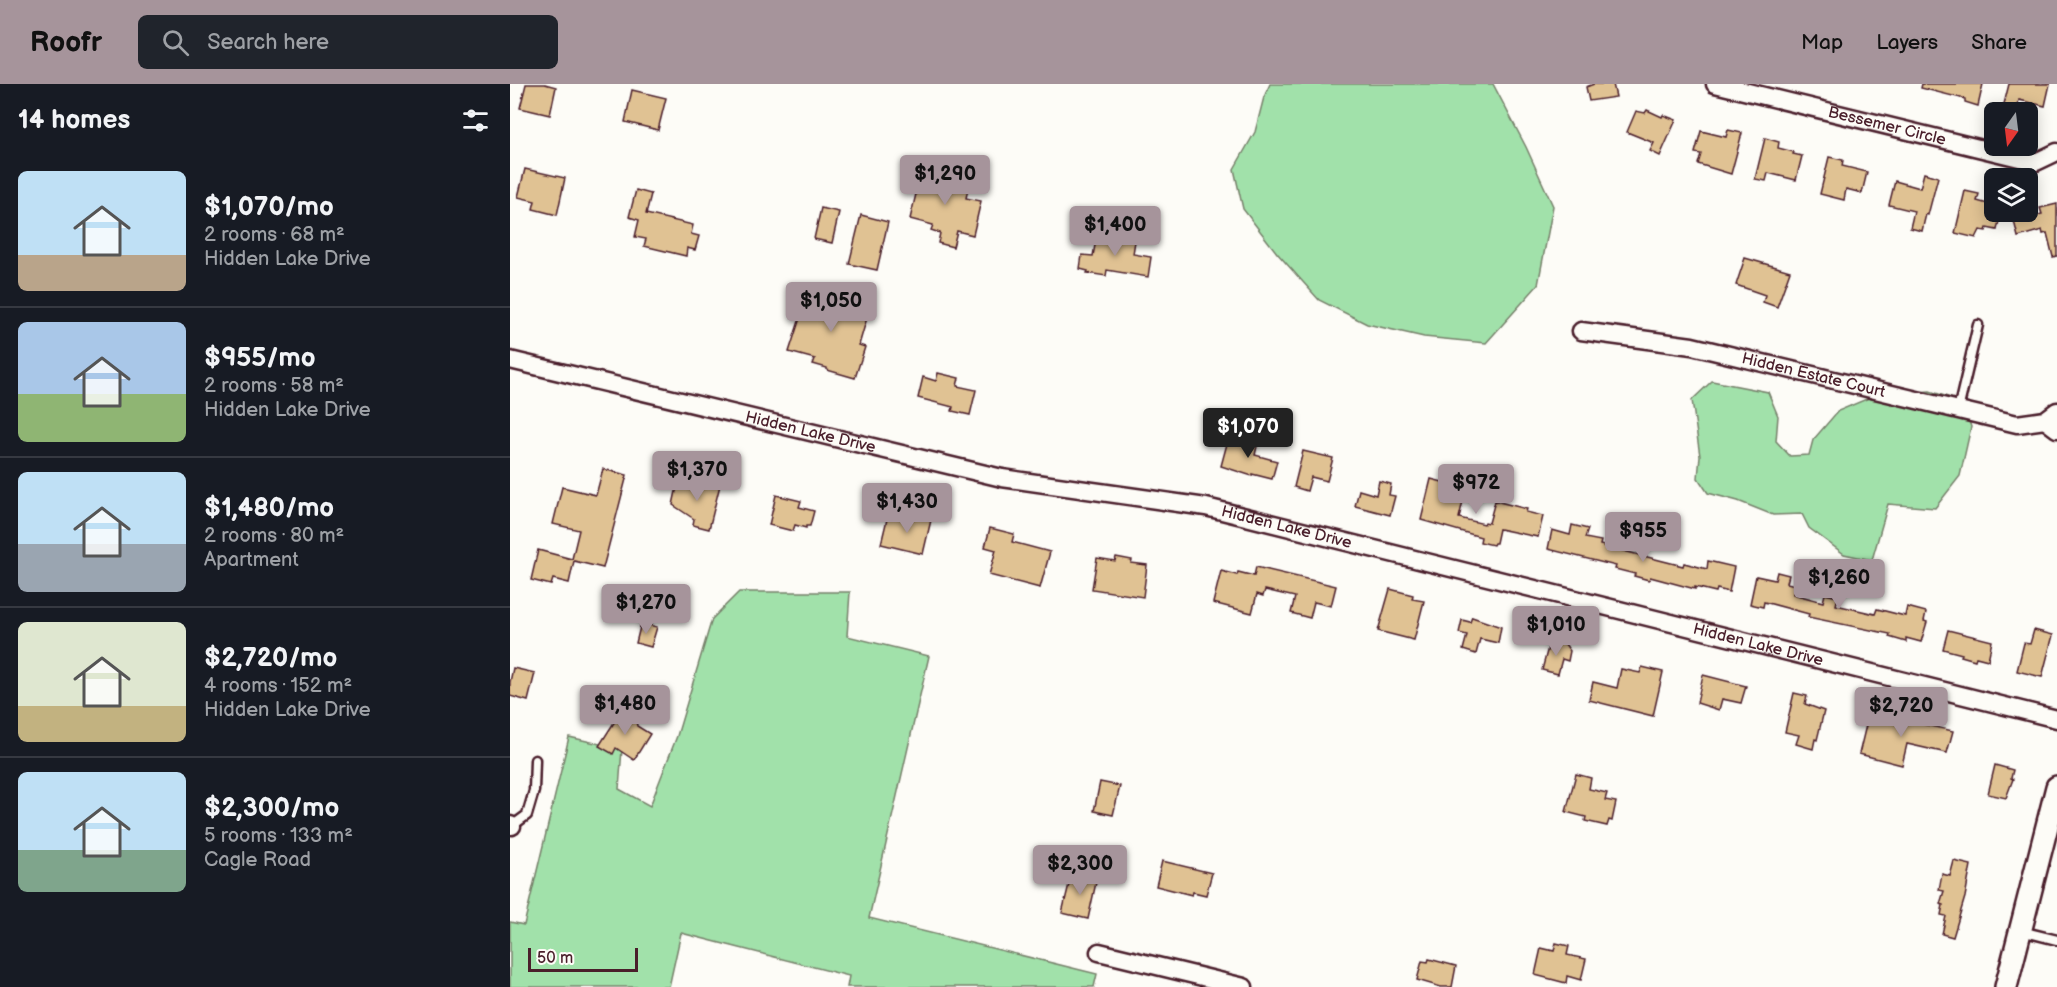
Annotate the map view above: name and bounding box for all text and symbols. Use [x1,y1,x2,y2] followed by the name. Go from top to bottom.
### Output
[138,15,558,69] search box
[30,26,102,59] text: Roofr
[159,26,192,59] icon: search
[207,29,329,56] text: Search here
[1801,30,1843,55] text: Map
[1876,30,1938,55] text: Layers
[1971,30,2027,55] text: Share
[1826,102,1948,149] street label: Bessemer Circle
[1984,102,2038,156] north arrow
[1984,102,2038,222] map controls
[459,104,492,137] icon: filters
[18,105,130,136] text: 14 homes
[896,155,994,206] pin: $1,290
[914,162,976,186] text: $1,290
[1984,168,2038,222] button: layers
[204,192,334,223] text: $1,070/mo
[66,195,138,267] icon: home
[1066,206,1164,257] pin: $1,400
[1084,213,1146,237] text: $1,400
[204,223,345,247] text: 2 rooms · 68 m²
[204,247,371,271] text: Hidden Lake Drive
[782,282,880,333] pin: $1,050
[800,289,862,313] text: $1,050
[204,343,316,374] text: $955/mo
[66,346,138,418] icon: home
[1740,349,1887,402] street label: Hidden Estate Court
[204,374,344,398] text: 2 rooms · 58 m²
[204,398,371,422] text: Hidden Lake Drive
[743,407,878,457] street label: Hidden Lake Drive
[1199,408,1297,459] pin: $1,070
[1217,415,1279,439] text: $1,070
[648,451,746,502] pin: $1,370
[666,458,728,482] text: $1,370
[1440,464,1512,515] pin: $972
[1452,471,1500,495] text: $972
[858,483,956,534] pin: $1,430
[876,490,938,514] text: $1,430
[204,493,334,524] text: $1,480/mo
[66,496,138,568] icon: home
[1219,502,1354,553] street label: Hidden Lake Drive
[1607,512,1679,563] pin: $955
[1619,519,1667,543] text: $955
[204,524,344,548] text: 2 rooms · 80 m²
[204,548,299,572] text: Apartment
[1790,559,1888,610] pin: $1,260
[1808,566,1870,590] text: $1,260
[597,584,695,635] pin: $1,270
[616,591,677,615] text: $1,270
[1507,606,1605,657] pin: $1,010
[1526,613,1586,637] text: $1,010
[1691,619,1826,670] street label: Hidden Lake Drive
[204,643,337,674] text: $2,720/mo
[66,646,138,718] icon: home
[204,674,352,698] text: 4 rooms · 152 m²
[576,685,674,736] pin: $1,480
[1852,687,1950,738] pin: $2,720
[594,692,656,716] text: $1,480
[1869,694,1933,718] text: $2,720
[204,698,371,722] text: Hidden Lake Drive
[204,793,339,824] text: $2,300/mo
[66,796,138,868] icon: home
[204,824,353,848] text: 5 rooms · 133 m²
[1031,845,1129,896] pin: $2,300
[204,848,311,872] text: Cagle Road
[1047,852,1113,876] text: $2,300
[528,945,638,972] scale bar
[537,949,573,968] text: 50 m

